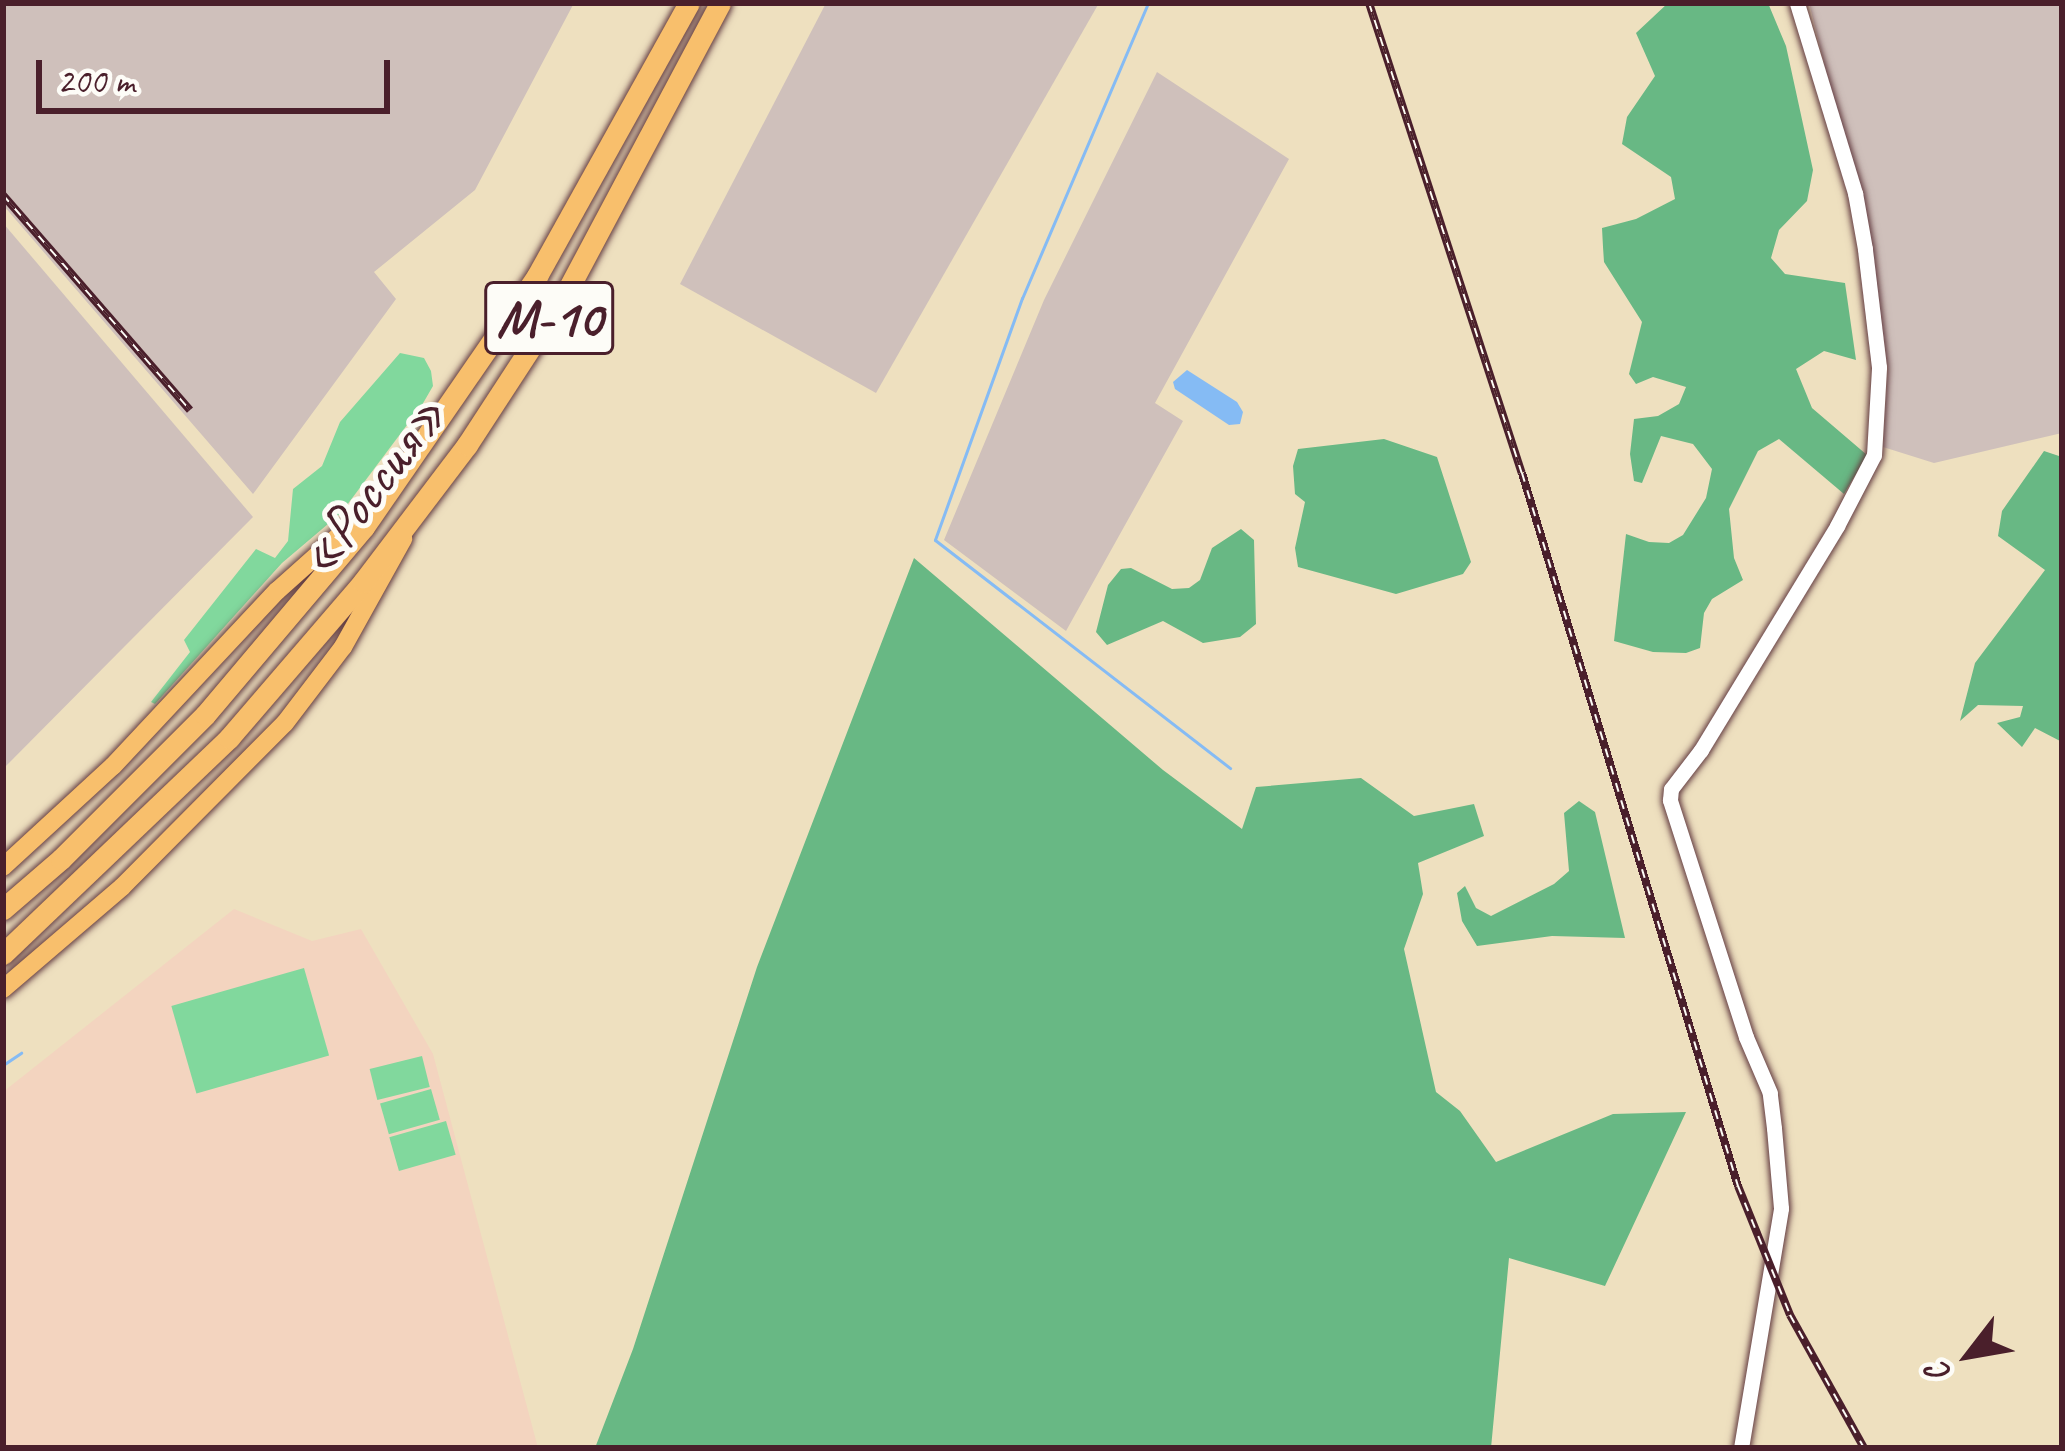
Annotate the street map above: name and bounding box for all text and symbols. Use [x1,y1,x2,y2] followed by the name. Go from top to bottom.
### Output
[42,36,396,110] scale bar
[57,58,134,104] text: 200 m
[483,270,615,366] road number: М-10
[282,383,462,589] street label: «Россия»
[1909,1295,2029,1415] north arrow
[1916,1356,1960,1391] text: С

